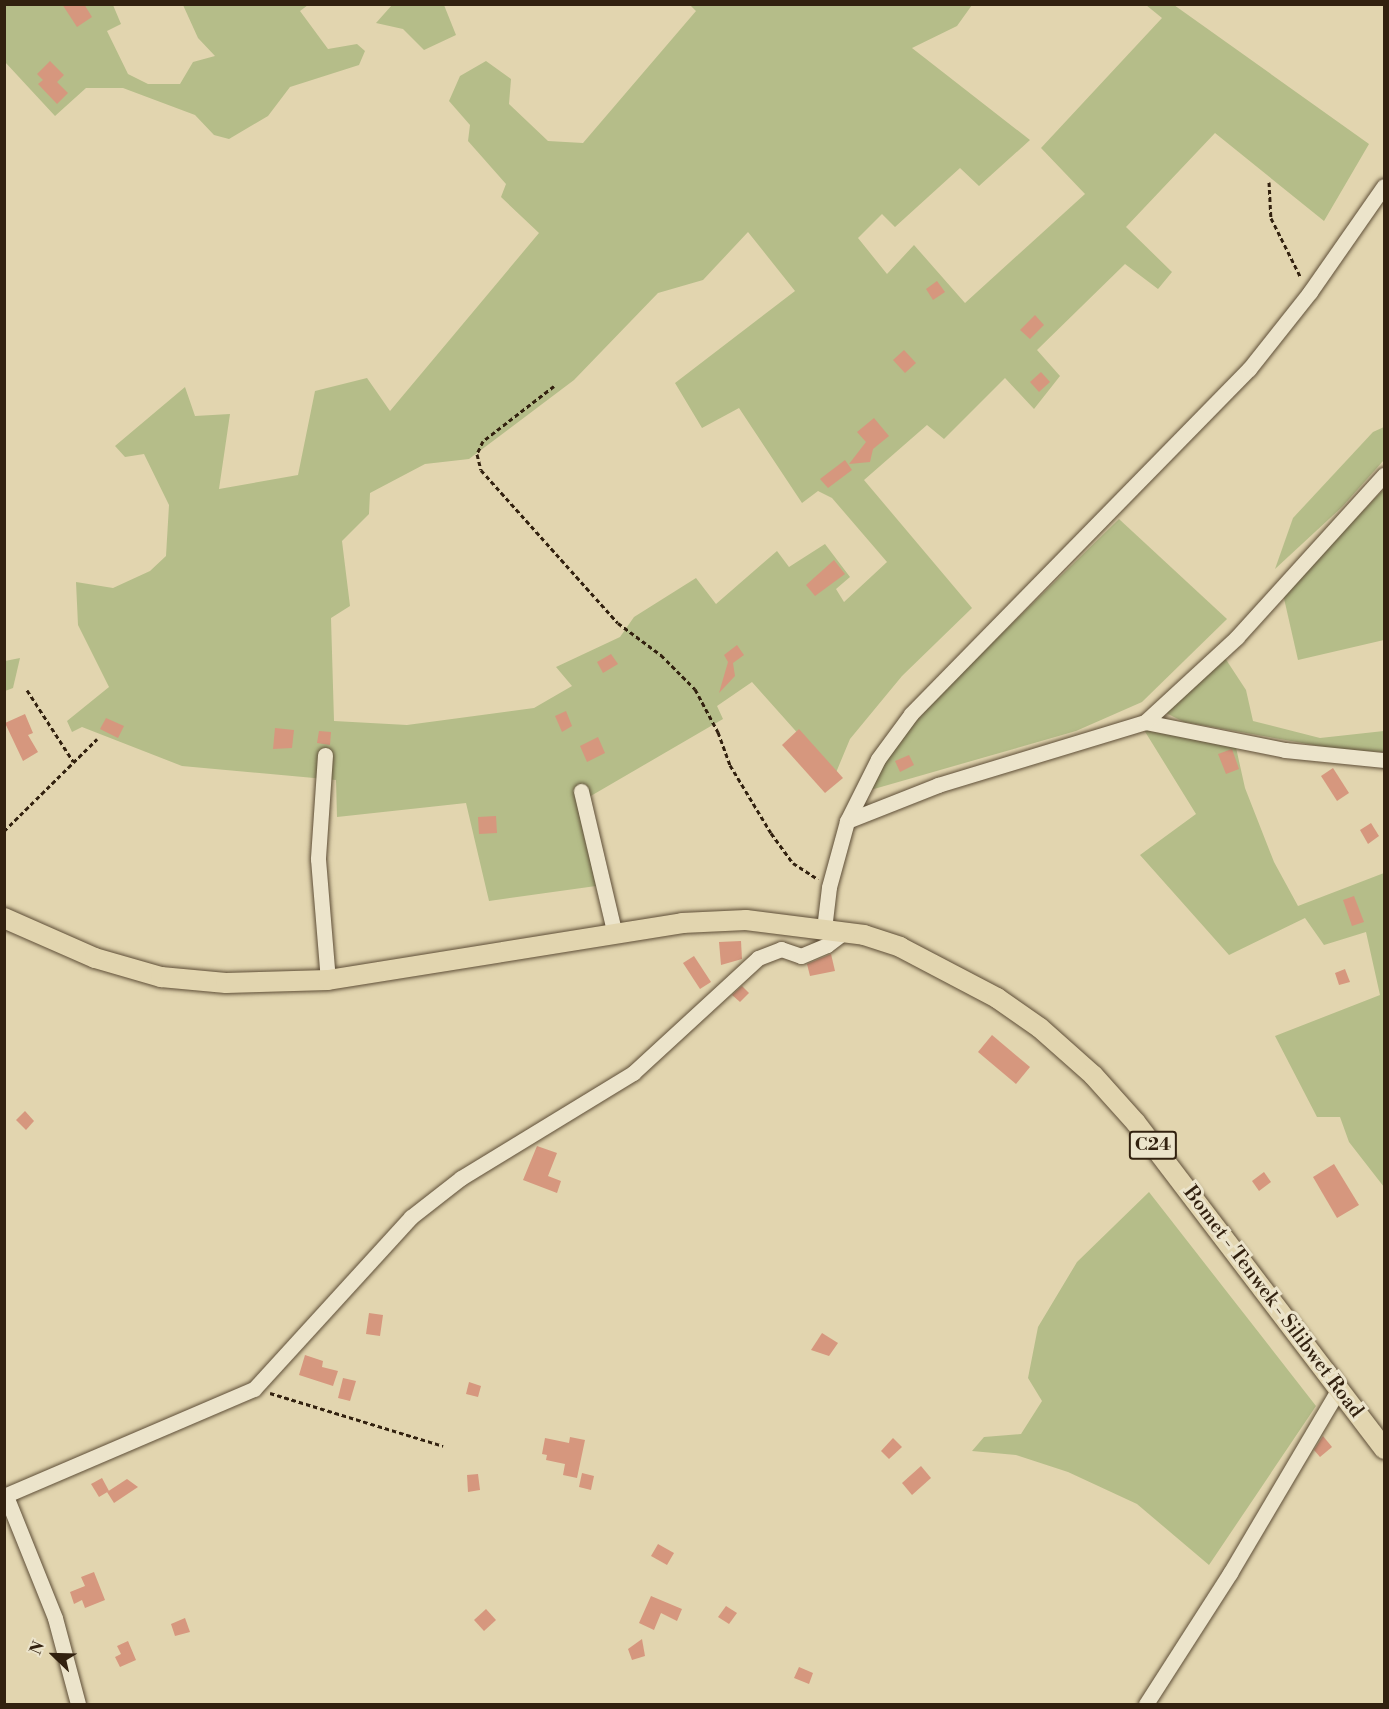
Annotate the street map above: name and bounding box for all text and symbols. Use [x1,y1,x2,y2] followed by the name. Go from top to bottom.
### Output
[1128,1130,1178,1160] road number: C24
[1178,1181,1368,1423] street label: Bomet - Tenwek - Silibwet Road
[24,1625,84,1685] north arrow
[26,1638,49,1658] text: N

